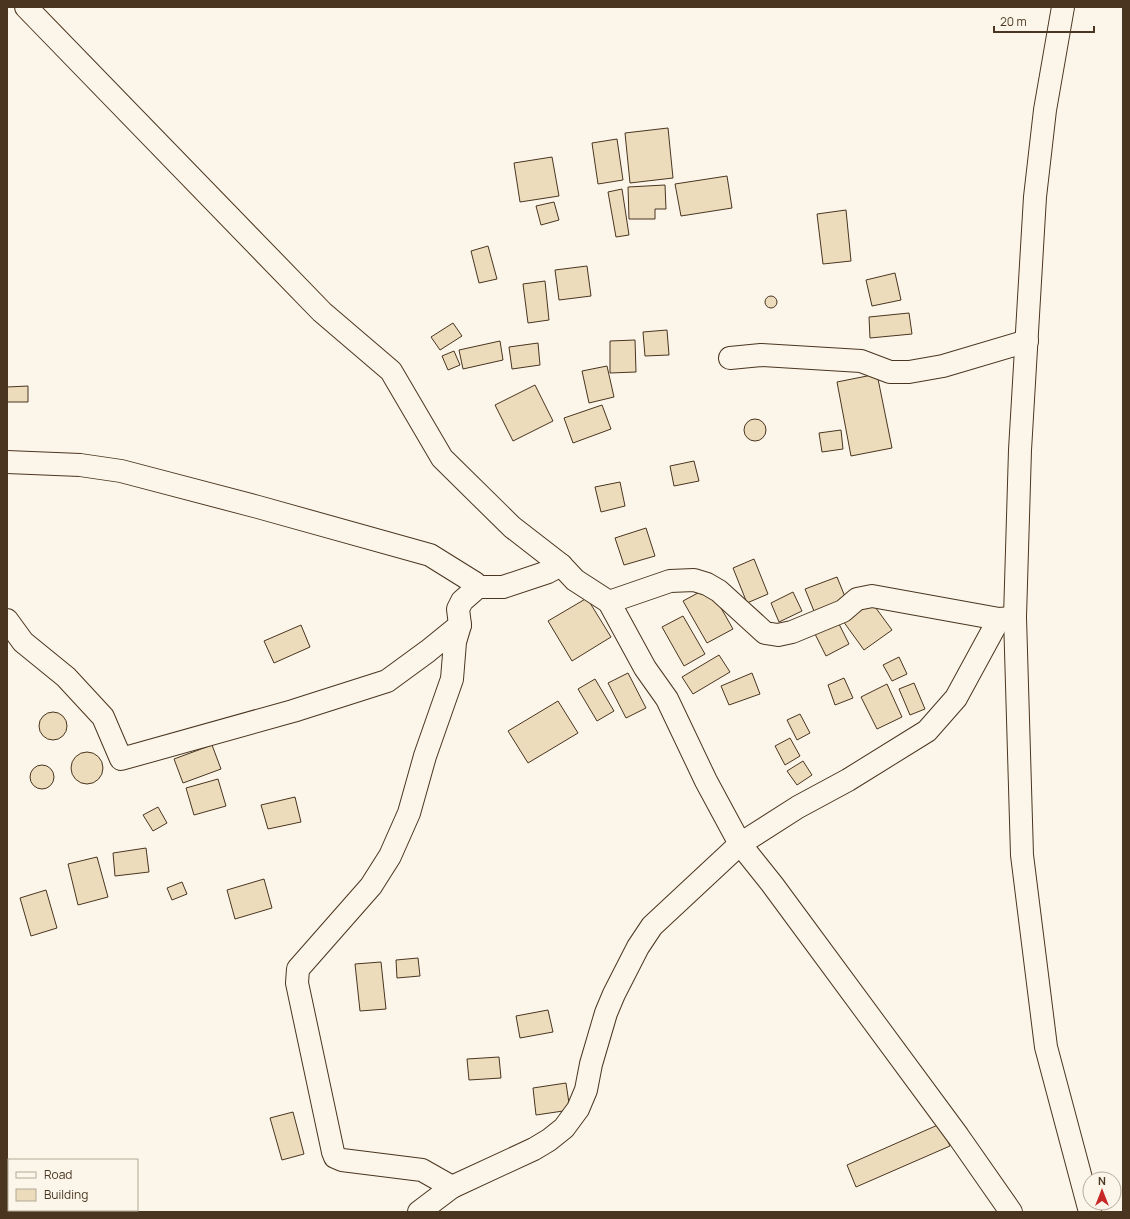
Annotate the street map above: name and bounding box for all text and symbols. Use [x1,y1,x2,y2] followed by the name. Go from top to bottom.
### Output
[994,8,1094,34] scale bar
[1000,13,1027,30] text: 20 m
[8,1159,138,1211] legend
[44,1166,72,1183] text: Road
[1082,1171,1122,1211] north arrow
[1098,1173,1106,1188] text: N
[44,1186,88,1203] text: Building

